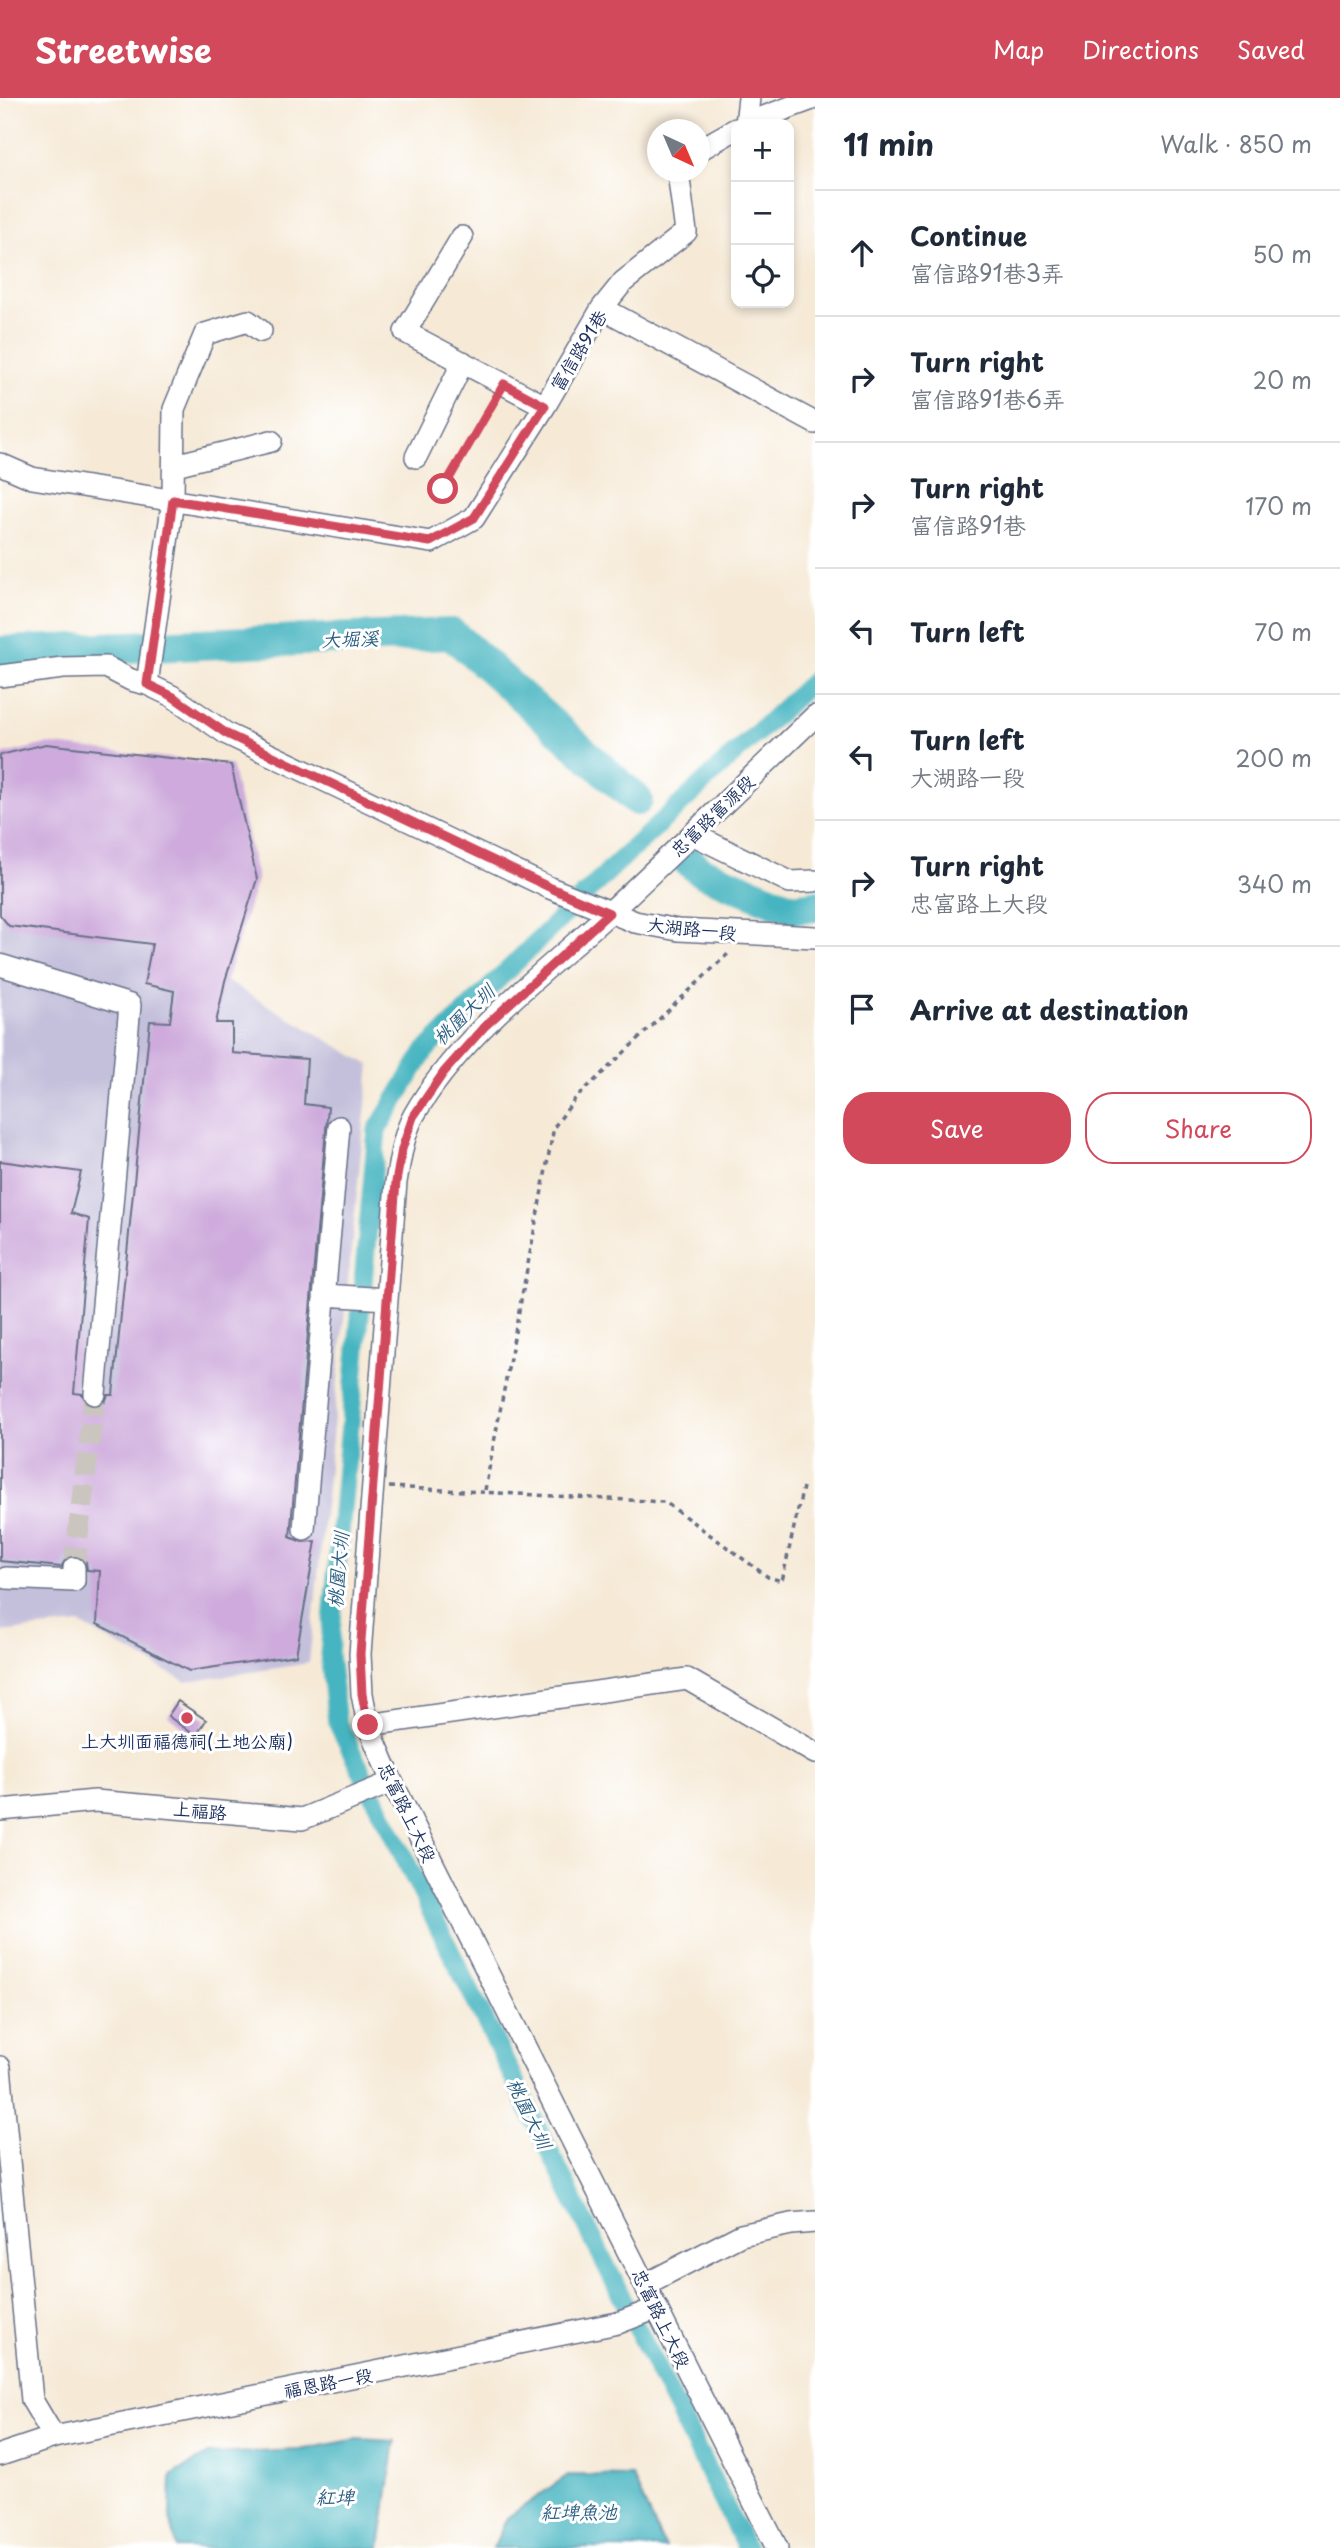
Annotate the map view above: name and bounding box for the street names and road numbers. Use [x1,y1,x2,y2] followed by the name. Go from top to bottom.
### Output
[543,304,613,396] street label: 富信路91巷
[664,768,760,862] street label: 忠富路富源段
[646,910,738,946] street label: 大湖路一段
[372,1758,444,1866] street label: 忠富路上大段
[172,1794,228,1826] street label: 上福路
[626,2264,698,2372] street label: 忠富路上大段
[281,2360,375,2404] street label: 福恩路一段

